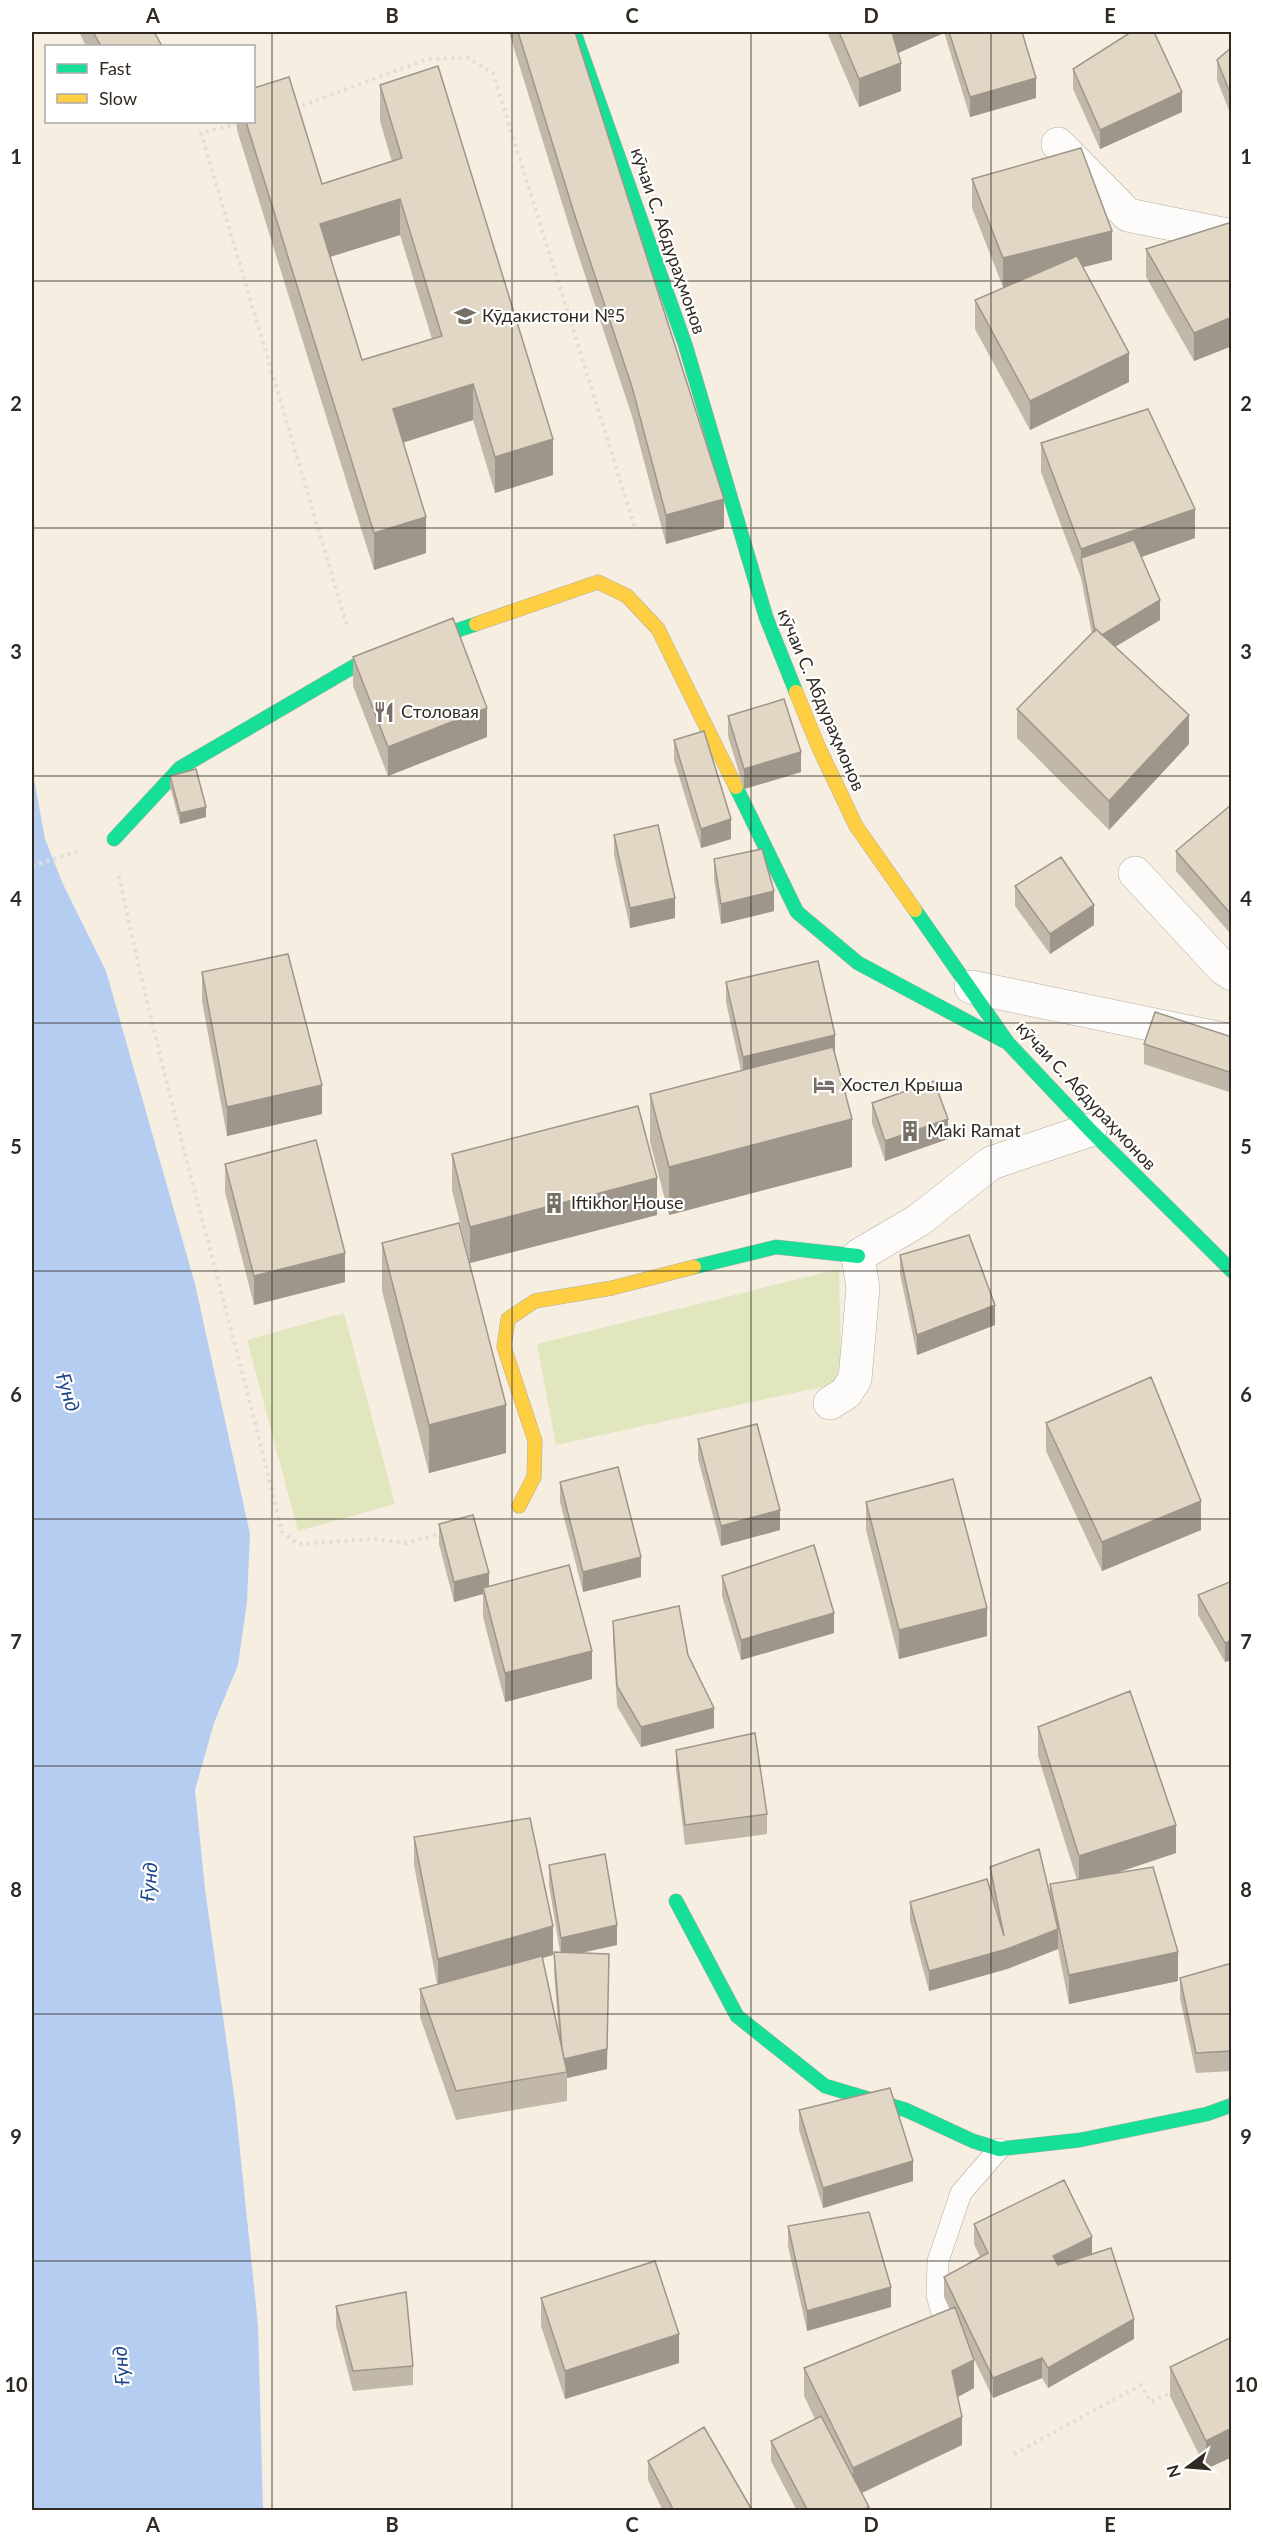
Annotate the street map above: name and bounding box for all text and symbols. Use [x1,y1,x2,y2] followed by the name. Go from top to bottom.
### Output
[145,3,160,27] text: A
[385,3,399,27] text: B
[625,3,639,27] text: C
[863,3,879,27] text: D
[1104,3,1116,27] text: E
[45,45,255,123] legend
[99,57,132,79] text: Fast
[99,87,137,109] text: Slow
[10,144,22,168] text: 1
[1240,144,1252,168] text: 1
[627,145,711,337] street label: кӯчаи С. Абдураҳмонов
[453,304,477,328] school or university icon: Кӯдакистони №5
[482,304,625,326] place label: Кӯдакистони №5
[10,391,22,415] text: 2
[1240,391,1252,415] text: 2
[774,605,870,794] street label: кӯчаи С. Абдураҳмонов
[10,639,22,663] text: 3
[1240,639,1252,663] text: 3
[372,700,396,724] restaurant icon: Столовая
[401,700,479,722] place label: Столовая
[10,886,22,910] text: 4
[1240,886,1252,910] text: 4
[1012,1016,1162,1174] street label: кӯчаи С. Абдураҳмонов
[812,1073,836,1097] hotel icon: Хостел Крыша
[841,1073,963,1095] place label: Хостел Крыша
[898,1119,922,1143] building icon: Maki Ramat
[927,1119,1021,1141] place label: Maki Ramat
[10,1134,22,1158] text: 5
[1240,1134,1252,1158] text: 5
[542,1191,566,1215] building icon: Iftikhor House
[571,1191,684,1213] place label: Iftikhor House
[52,1369,86,1414] water label: Ғунд
[10,1382,22,1406] text: 6
[1240,1382,1252,1406] text: 6
[10,1629,22,1653] text: 7
[1240,1629,1252,1653] text: 7
[134,1861,162,1903] water label: Ғунд
[10,1877,22,1901] text: 8
[1240,1877,1252,1901] text: 8
[10,2124,22,2148] text: 9
[1240,2124,1252,2148] text: 9
[106,2345,134,2387] water label: Ғунд
[4,2372,28,2396] text: 10
[1234,2372,1258,2396] text: 10
[1158,2437,1218,2497] north arrow
[1162,2463,1184,2480] text: N
[145,2512,160,2536] text: A
[385,2512,399,2536] text: B
[625,2512,639,2536] text: C
[863,2512,879,2536] text: D
[1104,2512,1116,2536] text: E

